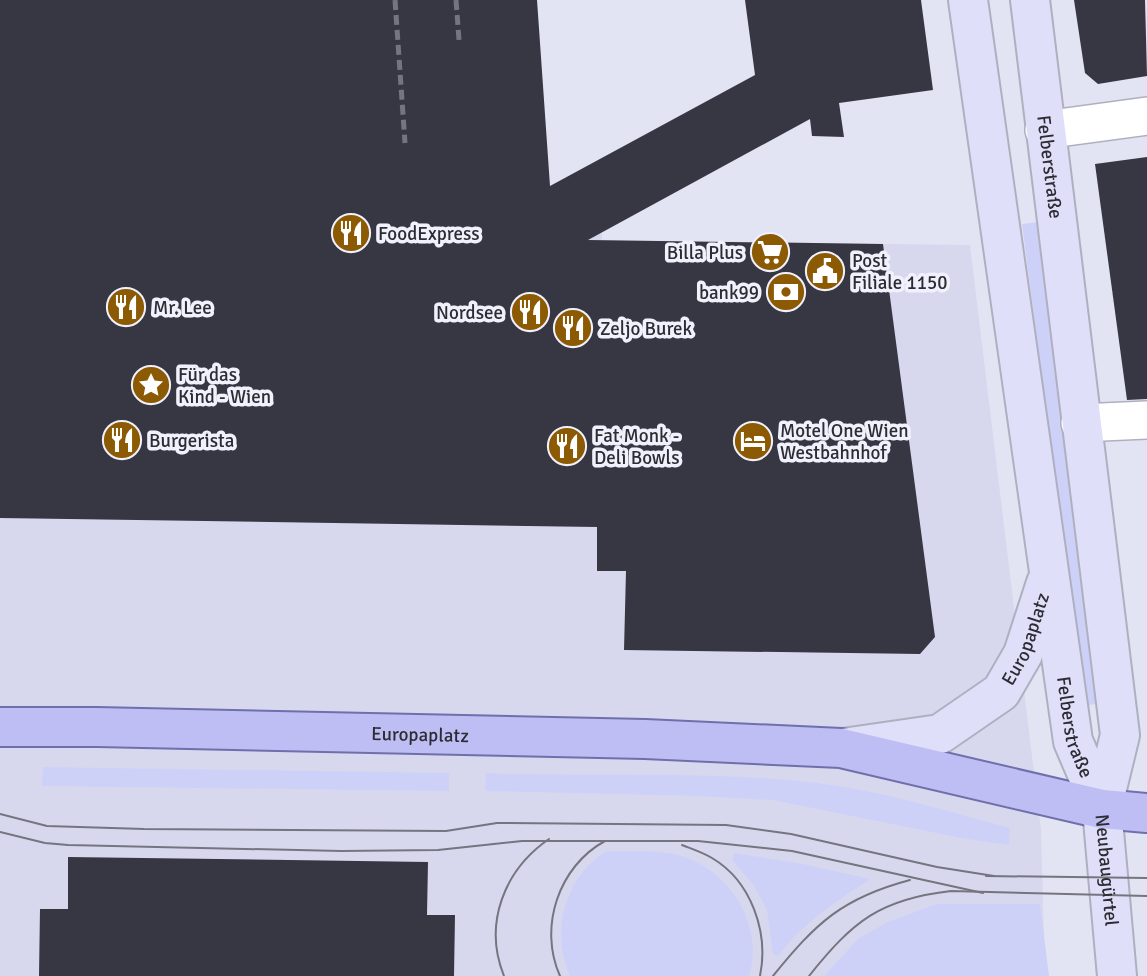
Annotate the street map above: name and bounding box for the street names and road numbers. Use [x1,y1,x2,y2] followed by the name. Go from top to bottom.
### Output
[1031,114,1068,220] street label: Felberstraße
[997,590,1055,690] street label: Europaplatz
[1051,675,1098,782] street label: Felberstraße
[371,722,469,748] street label: Europaplatz
[1090,813,1123,927] street label: Neubaugürtel

